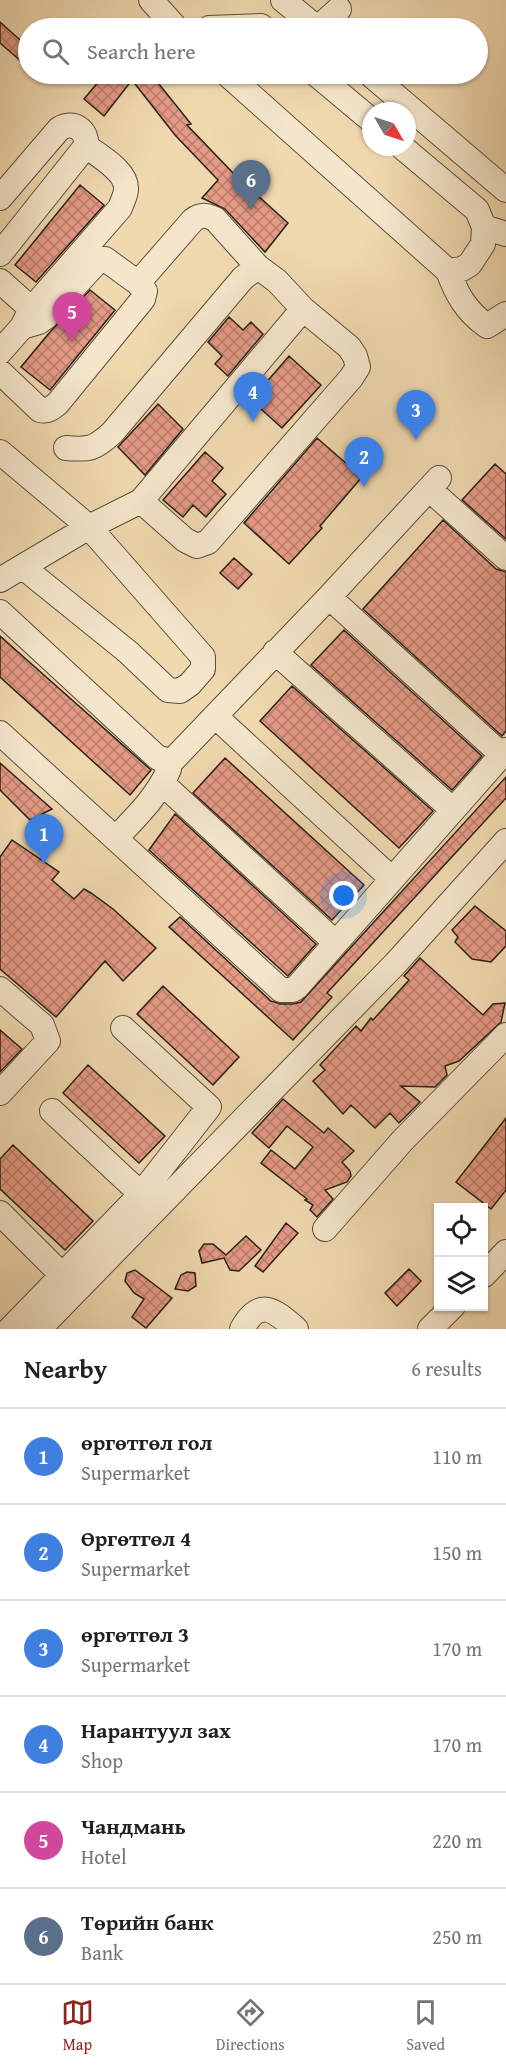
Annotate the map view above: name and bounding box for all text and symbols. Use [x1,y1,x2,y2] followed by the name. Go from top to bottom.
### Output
[18,18,488,84] search box
[39,35,72,68] icon: search
[87,35,196,67] text: Search here
[362,102,416,156] north arrow
[232,160,270,210] pin: 6
[52,292,92,342] pin: 5
[234,372,272,422] pin: 4
[396,390,436,440] pin: 3
[344,438,384,487] pin: 2
[24,814,63,864] pin: 1
[329,881,358,910] your location
[434,1203,488,1311] map controls
[434,1203,488,1257] button: locate
[434,1257,488,1311] button: layers
[24,1349,107,1388] text: Nearby
[411,1354,482,1383] text: 6 results
[81,1426,212,1458] text: өргөтгөл гол
[38,1442,49,1471] text: 1
[432,1442,482,1471] text: 110 m
[81,1458,190,1487] text: Supermarket
[81,1522,191,1554] text: Өргөтгөл 4
[38,1538,49,1567] text: 2
[432,1538,482,1567] text: 150 m
[81,1554,190,1583] text: Supermarket
[81,1618,189,1650] text: өргөтгөл 3
[38,1634,49,1663] text: 3
[432,1634,482,1663] text: 170 m
[81,1650,190,1679] text: Supermarket
[81,1714,231,1746] text: Нарантуул зах
[38,1730,49,1759] text: 4
[432,1730,482,1759] text: 170 m
[81,1746,123,1775] text: Shop
[81,1810,186,1842] text: Чандмань
[38,1826,49,1855] text: 5
[432,1826,482,1855] text: 220 m
[81,1842,127,1871] text: Hotel
[81,1906,214,1938] text: Төрийн банк
[38,1922,49,1951] text: 6
[432,1922,482,1951] text: 250 m
[81,1938,123,1967] text: Bank
[61,1996,94,2056] tab: Map
[216,1996,285,2056] tab: Directions
[406,1996,445,2056] tab: Saved

